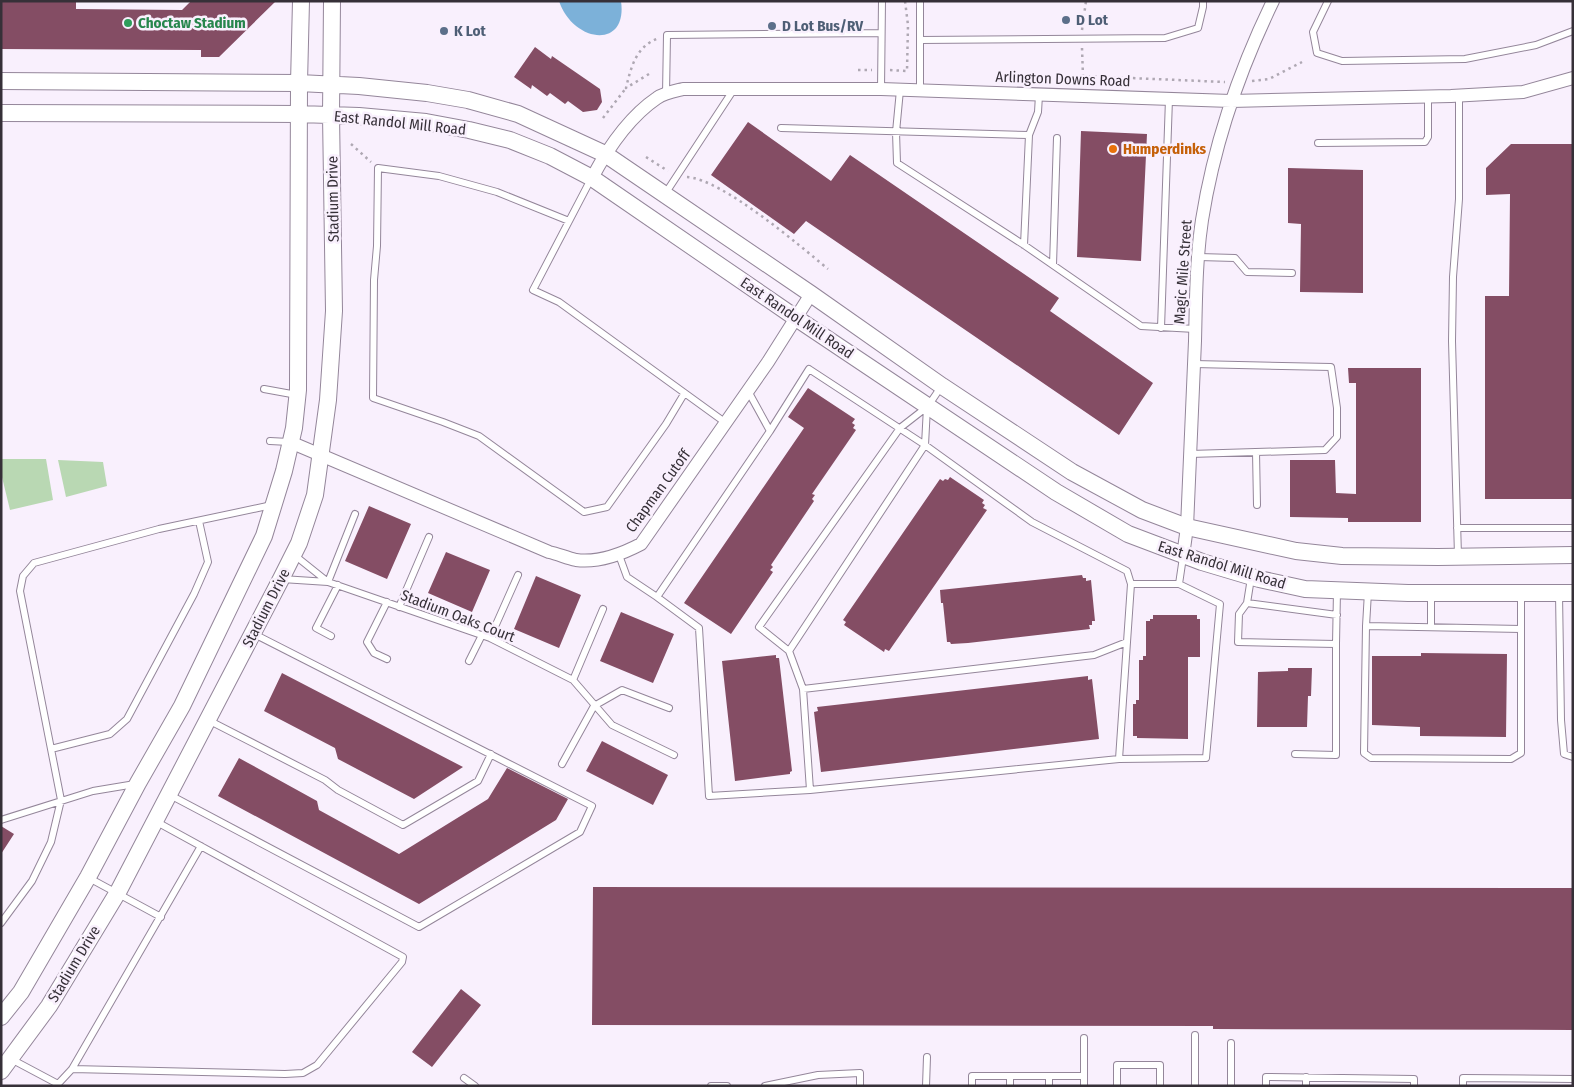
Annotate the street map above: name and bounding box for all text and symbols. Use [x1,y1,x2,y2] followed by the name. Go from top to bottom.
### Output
[1076,11,1109,29] place label: D Lot
[138,14,246,32] place label: Choctaw Stadium
[1060,14,1072,26] marker: D Lot
[122,17,134,29] marker: Choctaw Stadium
[782,17,864,35] place label: D Lot Bus/RV
[766,20,778,32] marker: D Lot Bus/RV
[454,22,487,40] place label: K Lot
[438,25,450,37] marker: K Lot
[995,68,1131,90] street label: Arlington Downs Road
[333,107,467,139] street label: East Randol Mill Road
[1123,140,1207,158] place label: Humperdinks
[1107,143,1119,155] marker: Humperdinks
[323,156,343,242] street label: Stadium Drive
[1170,219,1196,325] street label: Magic Mile Street
[737,273,857,363] street label: East Randol Mill Road
[622,445,695,536] street label: Chapman Cutoff
[1156,537,1288,593] street label: East Randol Mill Road
[238,566,294,650] street label: Stadium Drive
[398,586,518,646] street label: Stadium Oaks Court
[44,922,104,1006] street label: Stadium Drive

